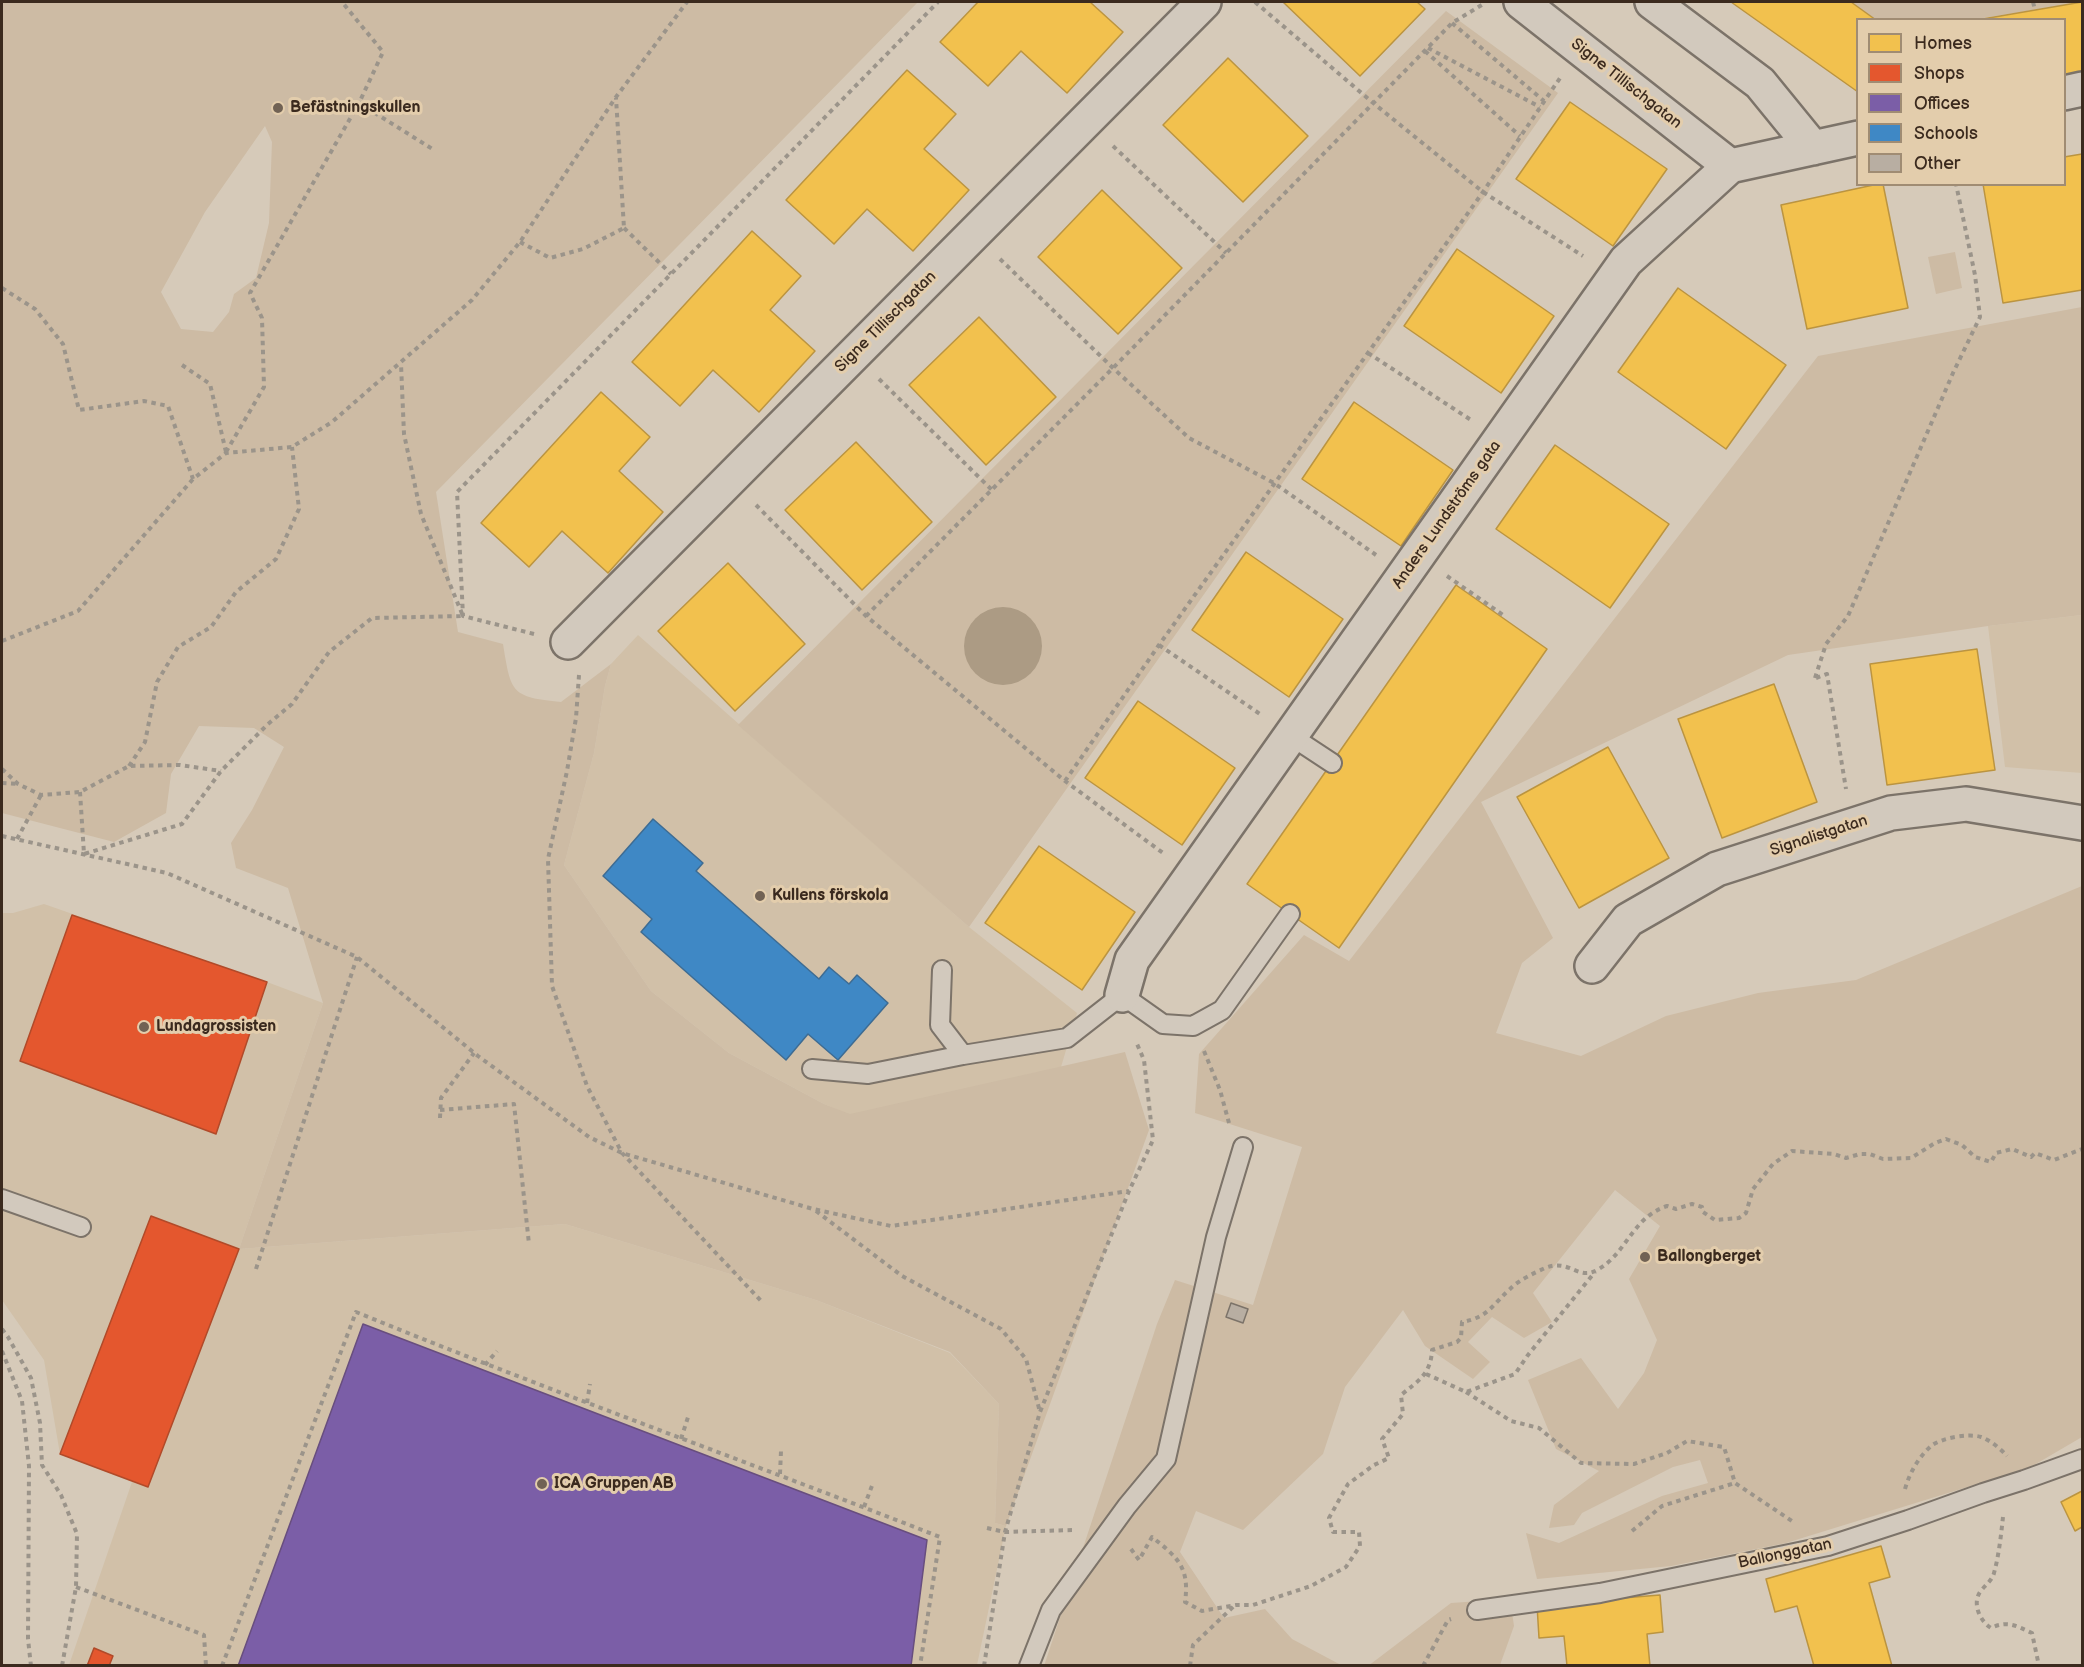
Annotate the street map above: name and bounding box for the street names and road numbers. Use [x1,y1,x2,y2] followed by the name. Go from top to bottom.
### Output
[1567,35,1685,133] street label: Signe Tillischgatan
[831,267,941,377] street label: Signe Tillischgatan
[1389,437,1505,593] street label: Anders Lundströms gata
[1768,811,1870,861] street label: Signalistgatan
[1736,1535,1834,1573] street label: Ballonggatan

